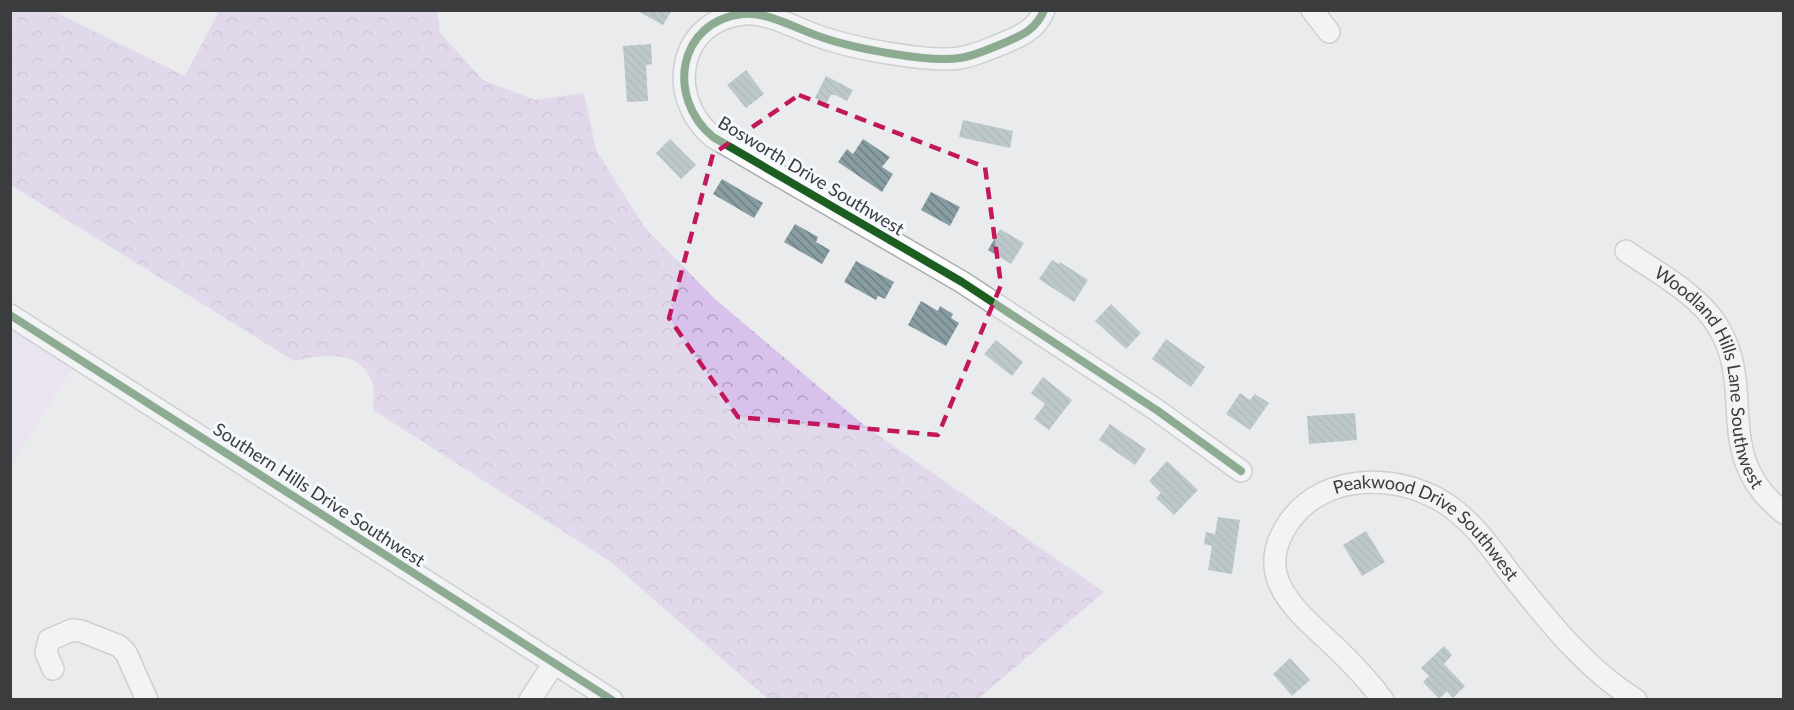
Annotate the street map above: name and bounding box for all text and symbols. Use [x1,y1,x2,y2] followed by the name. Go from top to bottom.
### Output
[715,111,909,240] street label: Bosworth Drive Southwest
[1651,261,1769,493] street label: Woodland Hills Lane Southwest
[210,417,430,571] street label: Southern Hills Drive Southwest
[1330,470,1524,585] street label: Peakwood Drive Southwest

